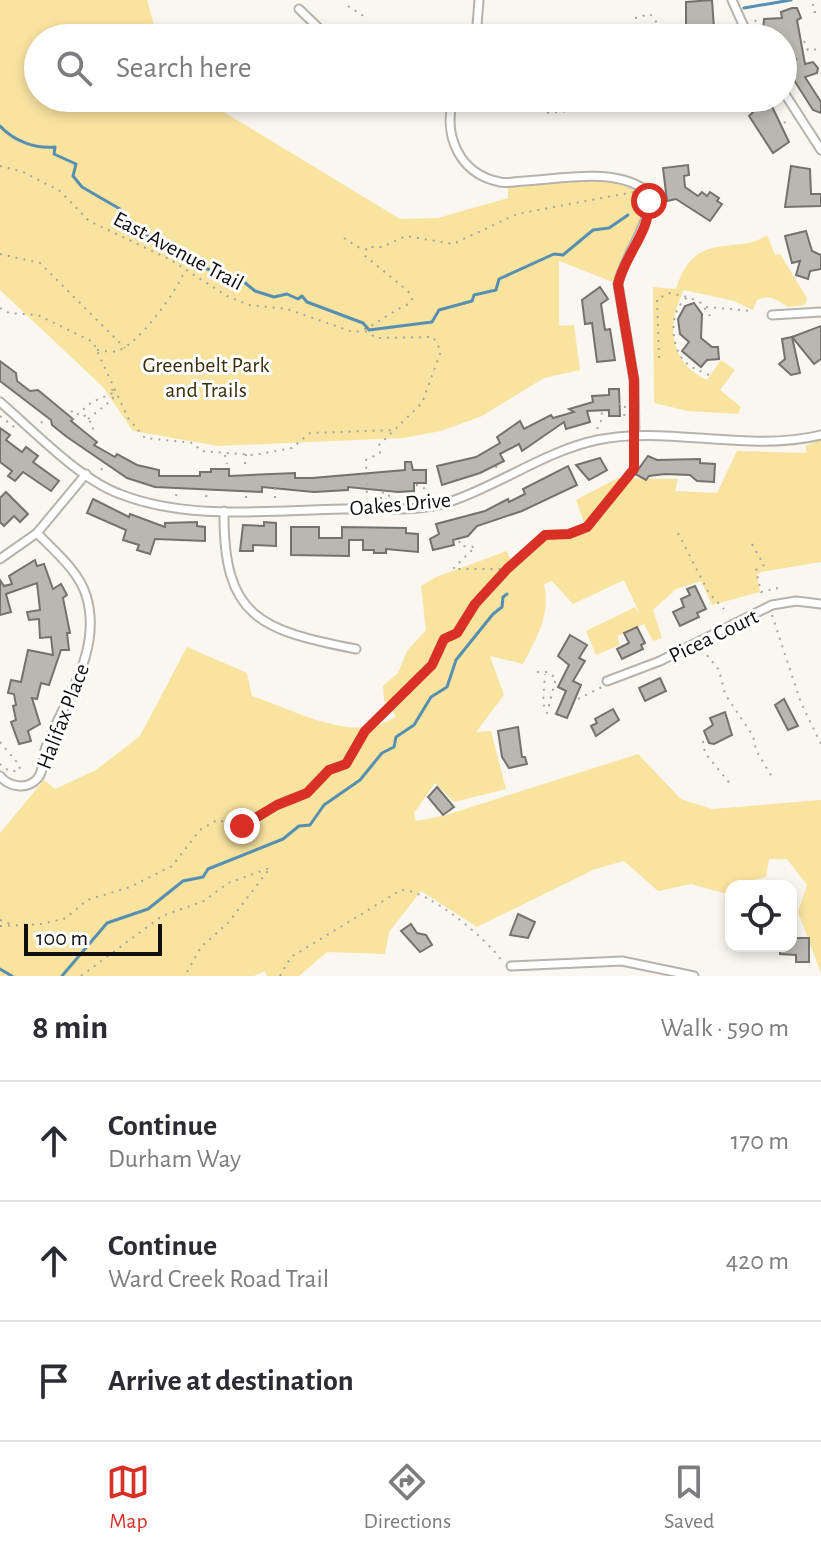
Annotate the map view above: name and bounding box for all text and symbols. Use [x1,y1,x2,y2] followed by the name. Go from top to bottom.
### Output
[24,24,797,112] search box
[52,46,96,90] icon: search
[116,53,252,83] text: Search here
[631,183,667,219] route start
[110,207,247,294] street label: East Avenue Trail
[143,354,269,401] park label: Greenbelt Park and Trails
[349,489,452,519] street label: Oakes Drive
[665,605,761,667] street label: Picea Court
[33,661,93,772] street label: Halifax Place
[224,808,260,844] route end
[725,880,797,952] map controls
[725,880,797,952] button: locate
[24,920,162,956] scale bar
[36,927,88,949] text: 100 m
[32,1011,108,1045] text: 8 min
[660,1015,789,1041] text: Walk · 590 m
[108,1111,217,1141] text: Continue
[32,1119,76,1163] icon: ahead
[730,1128,789,1154] text: 170 m
[108,1146,241,1172] text: Durham Way
[108,1231,217,1261] text: Continue
[32,1239,76,1283] icon: ahead
[726,1248,789,1274] text: 420 m
[108,1266,329,1292] text: Ward Creek Road Trail
[32,1359,76,1403] icon: arrive
[108,1366,354,1396] text: Arrive at destination
[106,1460,150,1534] tab: Map
[363,1460,451,1534] tab: Directions
[664,1460,714,1534] tab: Saved

